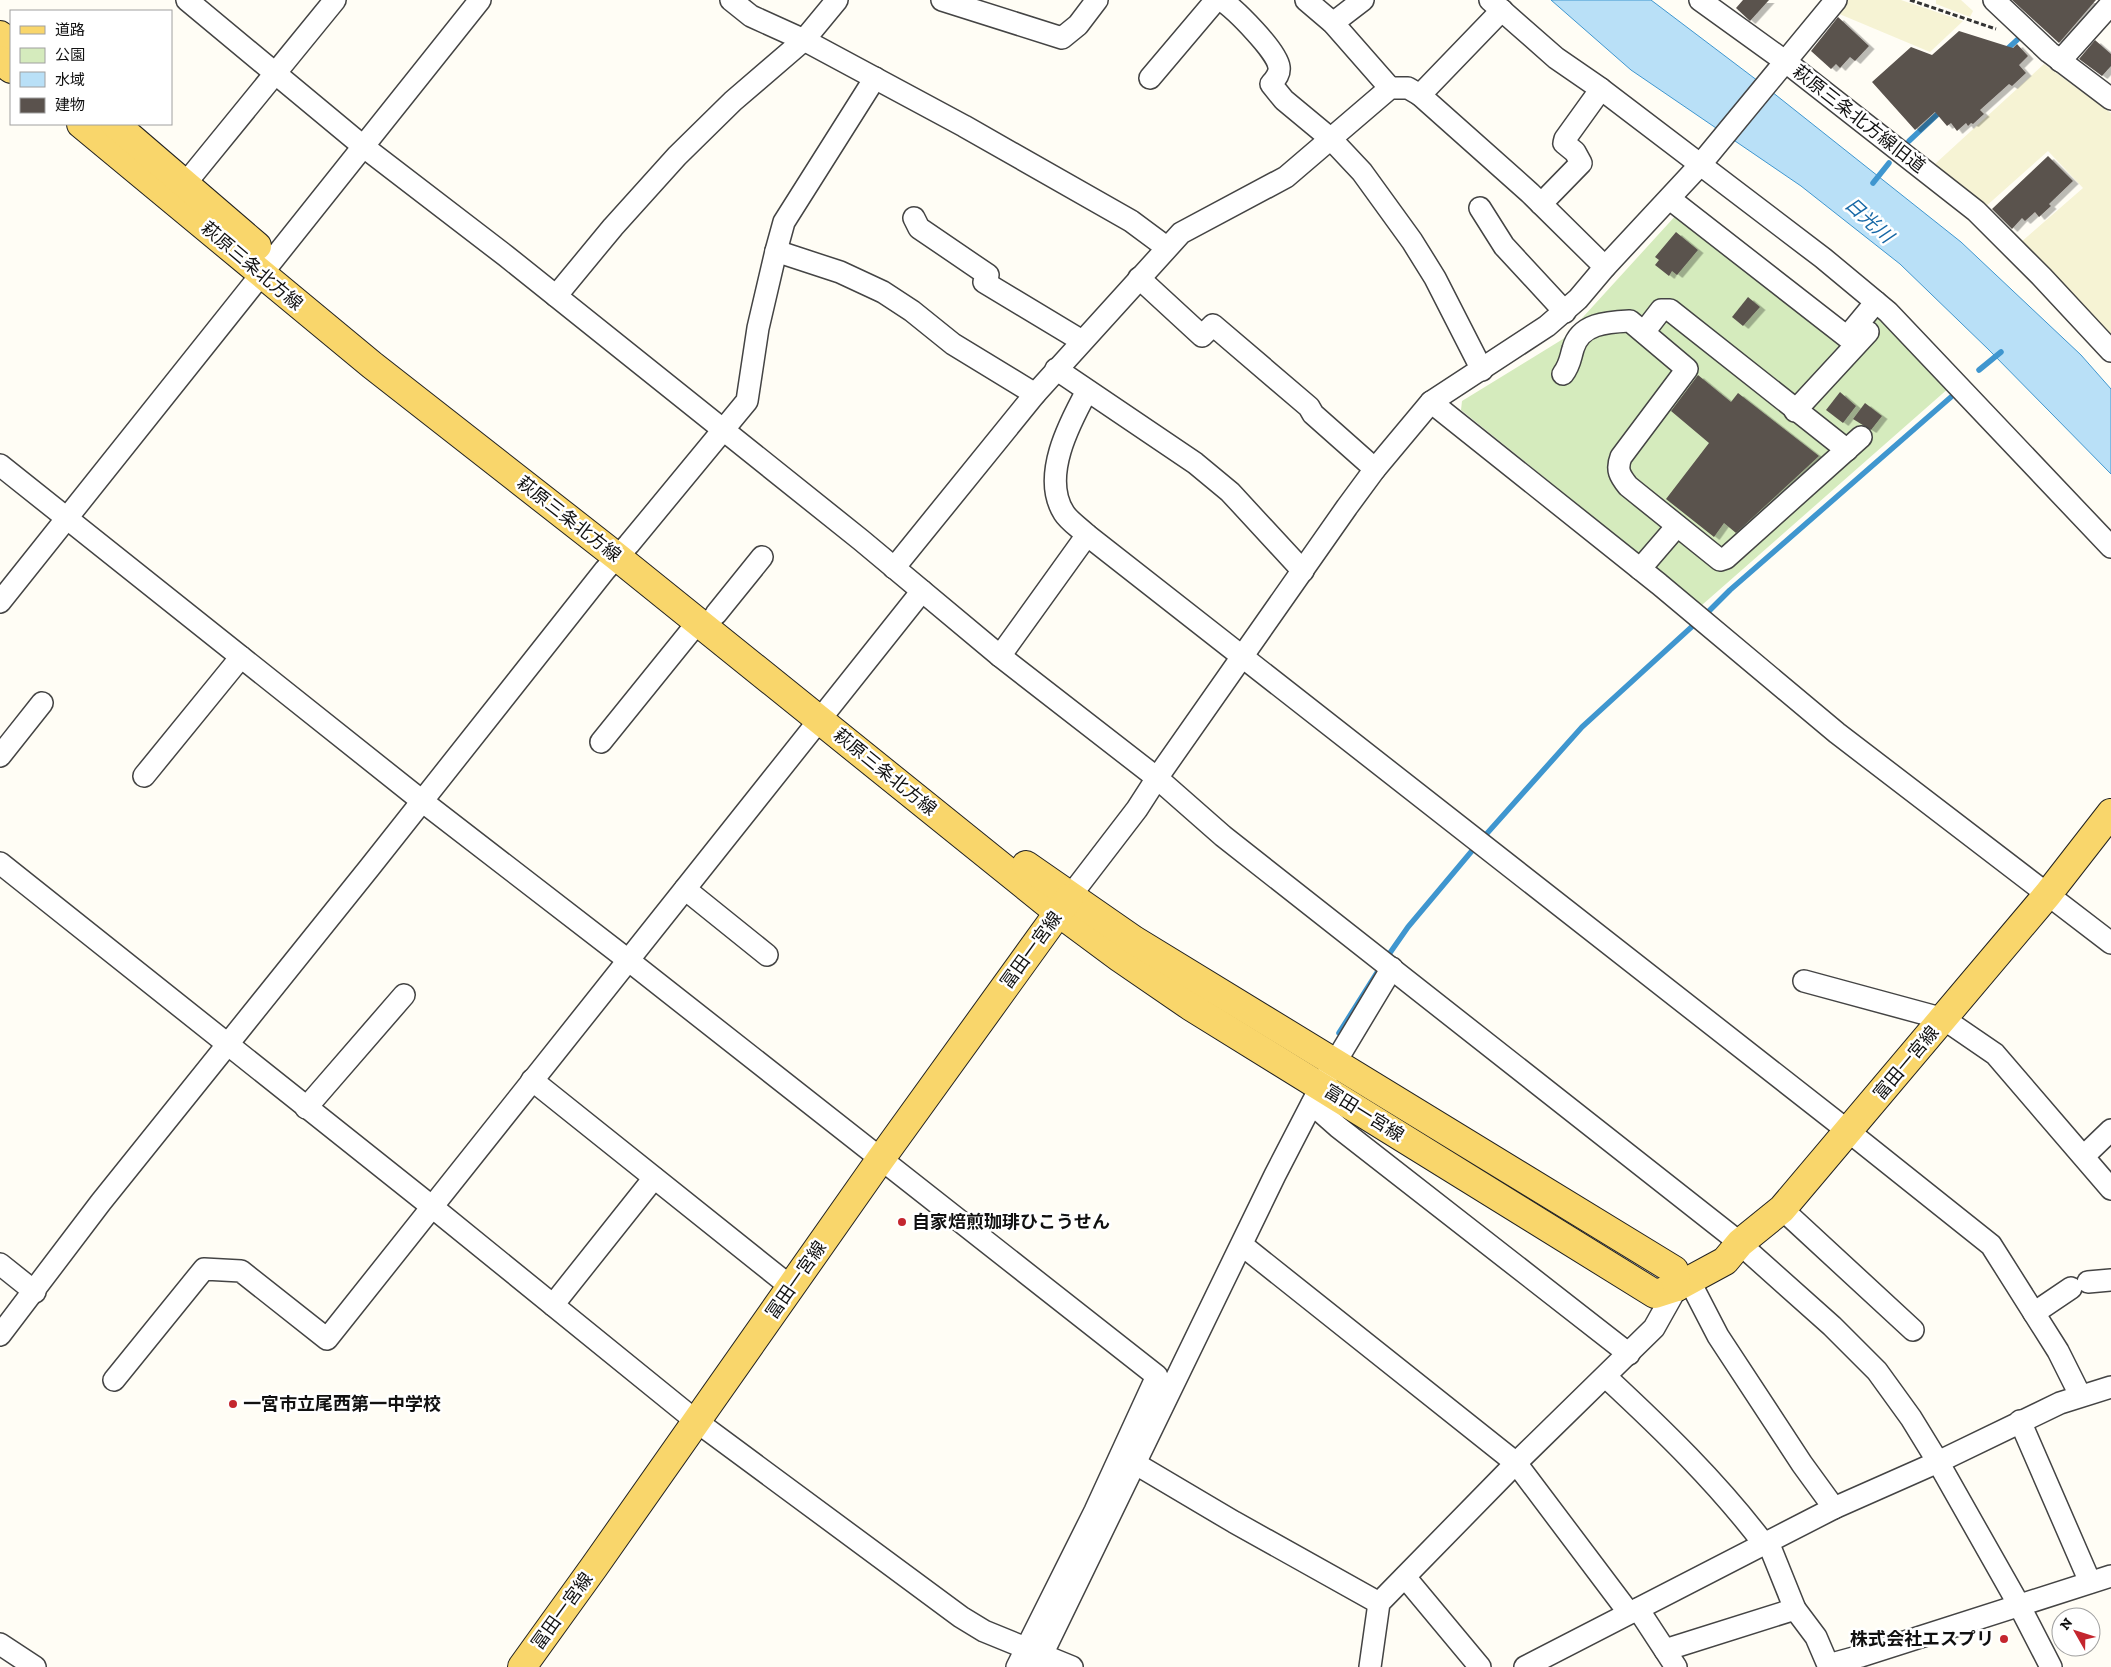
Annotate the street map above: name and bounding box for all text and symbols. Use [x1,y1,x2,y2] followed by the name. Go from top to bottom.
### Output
[10,10,172,125] legend
[55,21,85,39] text: 道路
[55,46,85,64] text: 公園
[1788,60,1930,178] street label: 萩原三条北方線旧道
[55,71,85,89] text: 水域
[55,96,85,114] text: 建物
[1840,192,1899,249] water label: 日光川
[197,217,307,315] street label: 萩原三条北方線
[513,472,625,566] street label: 萩原三条北方線
[829,724,941,820] street label: 萩原三条北方線
[996,907,1066,993] street label: 冨田一宮線
[1869,1021,1943,1105] street label: 富田一宮線
[1320,1080,1408,1146] street label: 富田一宮線
[912,1211,1110,1233] place label: 自家焙煎珈琲ひこうせん
[896,1216,908,1228] marker: 自家焙煎珈琲ひこうせん
[761,1237,831,1323] street label: 冨田一宮線
[243,1393,441,1415] place label: 一宮市立尾西第一中学校
[227,1398,239,1410] marker: 一宮市立尾西第一中学校
[527,1568,597,1654] street label: 冨田一宮線
[2051,1607,2101,1657] north arrow
[2056,1614,2076,1634] text: N
[1850,1628,1994,1650] place label: 株式会社エスプリ
[1998,1633,2010,1645] marker: 株式会社エスプリ

